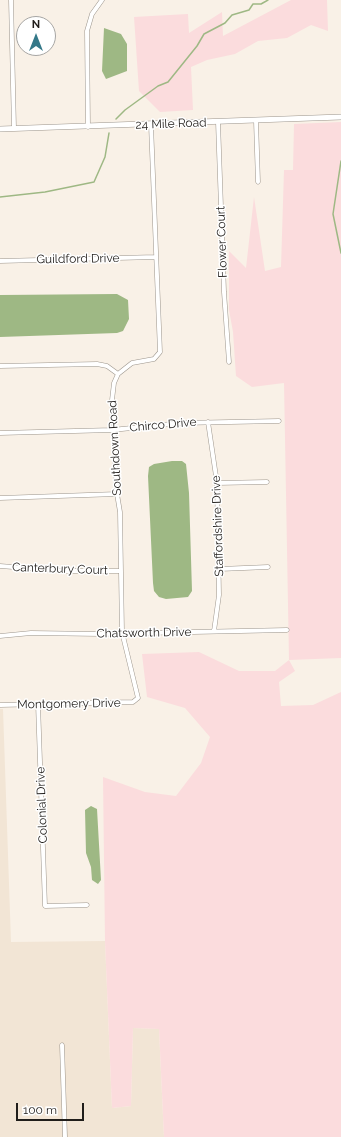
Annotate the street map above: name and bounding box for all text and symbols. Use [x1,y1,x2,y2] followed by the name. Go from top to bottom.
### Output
[16,16,56,56] north arrow
[32,18,40,31] text: N
[135,116,207,132] street label: 24 Mile Road
[214,206,230,278] street label: Flower Court
[36,251,120,267] street label: Guildford Drive
[105,400,125,496] street label: Southdown Road
[129,415,197,435] street label: Chirco Drive
[209,475,227,577] street label: Staffordshire Drive
[12,560,108,578] street label: Canterbury Court
[96,625,192,641] street label: Chatsworth Drive
[17,696,121,712] street label: Montgomery Drive
[33,766,51,844] street label: Colonial Drive
[18,1095,86,1121] scale bar
[23,1103,57,1117] text: 100 m

